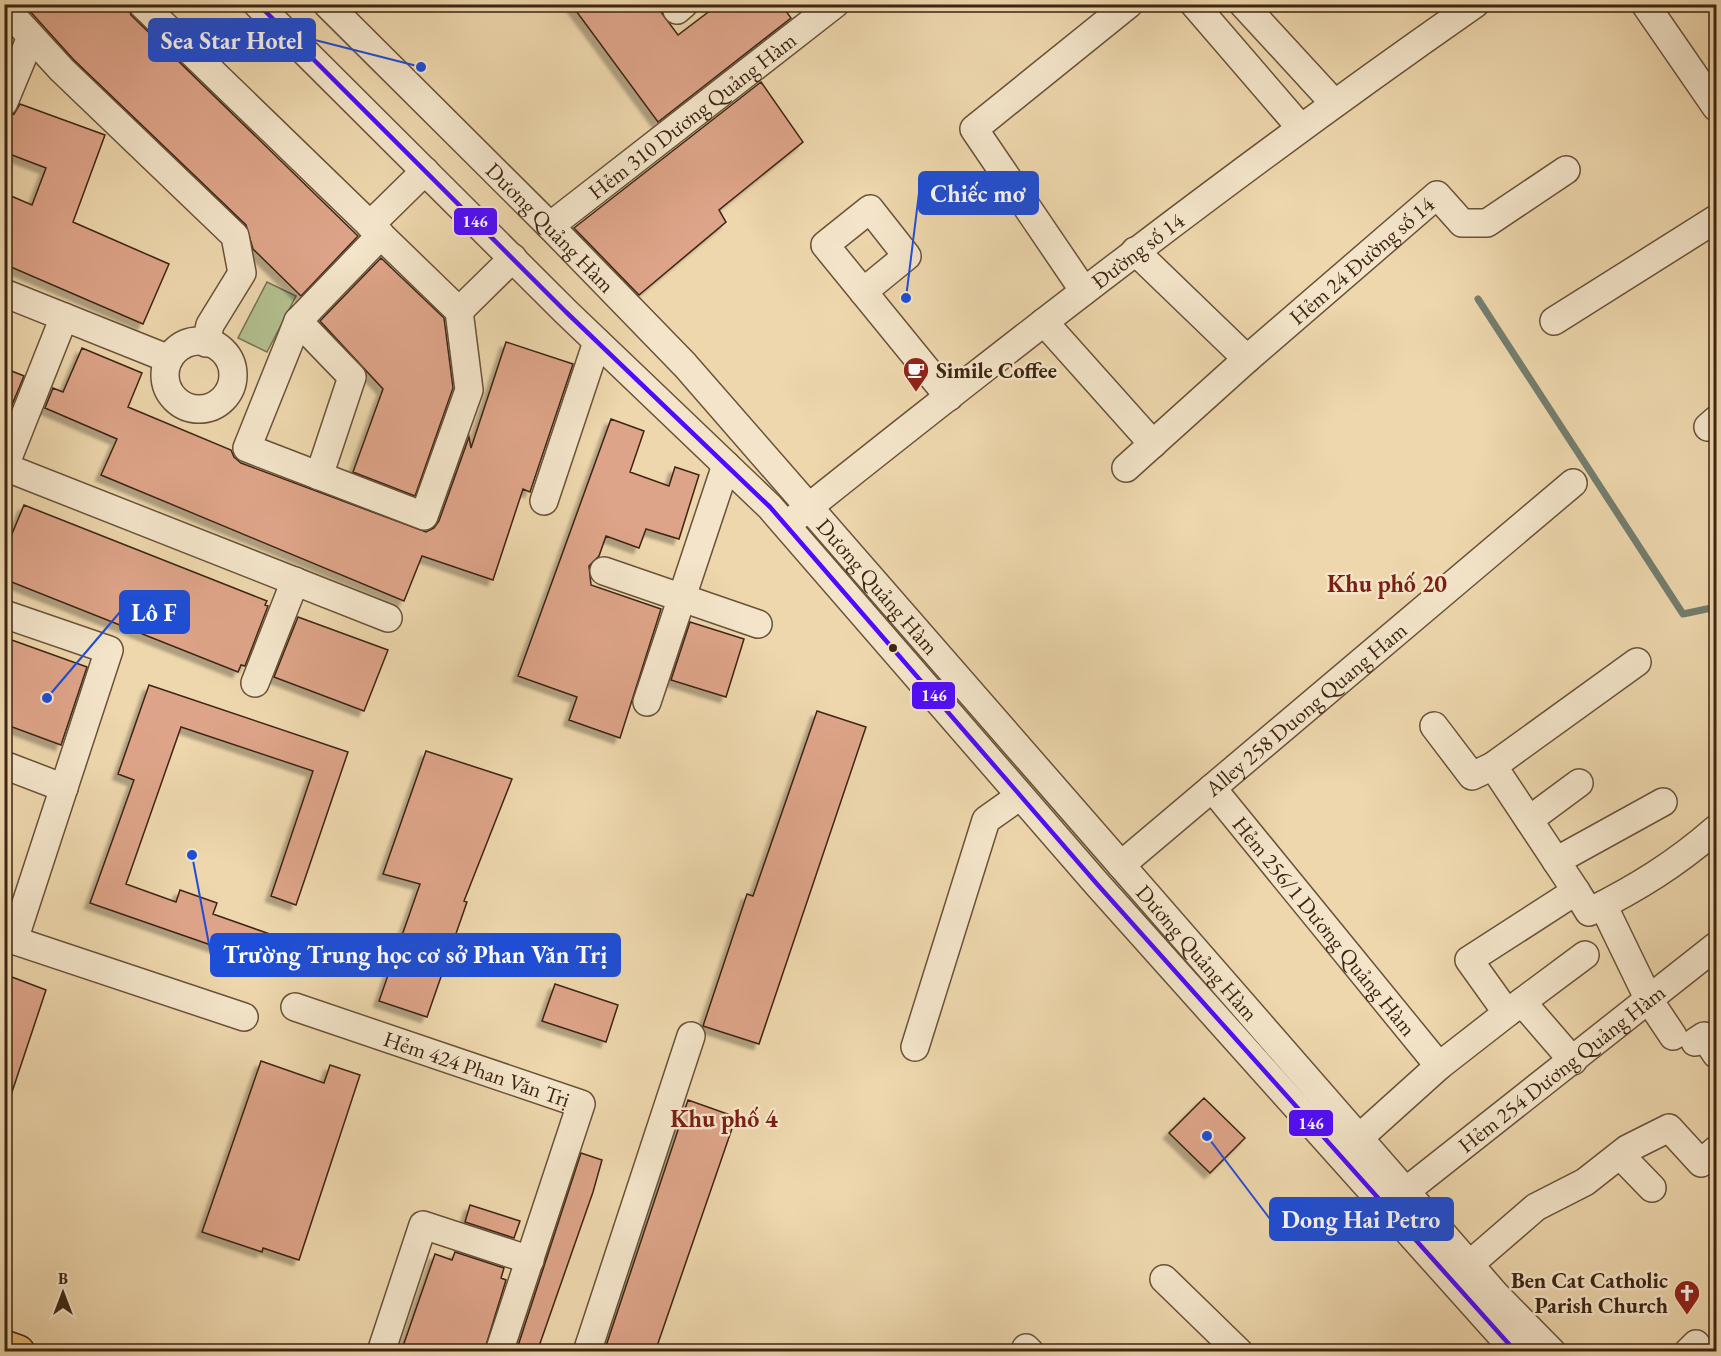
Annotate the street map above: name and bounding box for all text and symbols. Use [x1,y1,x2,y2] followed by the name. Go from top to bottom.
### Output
[149,19,315,61] callout: Sea Star Hotel
[161,25,303,56] text: Sea Star Hotel
[582,25,802,206] street label: Hẻm 310 Dương Quảng Hàm
[480,156,621,299] street label: Dương Quảng Hàm
[919,172,1038,214] callout: Chiếc mơ
[930,178,1026,209] text: Chiếc mơ
[1283,189,1440,331] street label: Hẻm 24 Đường số 14
[1085,206,1190,295] street label: Đường số 14
[453,207,498,236] line badge: 146
[462,211,488,232] text: 146
[901,355,931,393] cafe icon: Simile Coffee
[936,356,1057,385] place label: Simile Coffee
[810,512,945,661] street label: Dương Quảng Hàm
[1327,568,1447,599] district label: Khu phố 20
[120,591,189,633] callout: Lô F
[131,597,177,628] text: Lô F
[1198,615,1413,803] street label: Alley 258 Duong Quang Ham
[887,642,899,654] unlabelled marker
[911,681,956,710] line badge: 146
[921,685,947,706] text: 146
[1226,810,1423,1042] street label: Hẻm 256/1 Dương Quảng Hàm
[1130,878,1265,1027] street label: Dương Quảng Hàm
[211,934,620,976] callout: Trường Trung học cơ sở Phan Văn Trị
[223,939,607,971] text: Trường Trung học cơ sở Phan Văn Trị
[1452,977,1671,1159] street label: Hẻm 254 Dương Quảng Hàm
[380,1024,574,1114] street label: Hẻm 424 Phan Văn Trị
[670,1103,778,1134] district label: Khu phố 4
[1288,1109,1334,1137] line badge: 146
[1298,1113,1324,1134] text: 146
[1270,1198,1453,1240] callout: Dong Hai Petro
[1282,1204,1440,1236] text: Dong Hai Petro
[33,1263,93,1323] north arrow
[1511,1266,1668,1320] place label: Ben Cat Catholic Parish Church
[58,1268,68,1289] text: B
[1672,1278,1702,1316] church icon: Ben Cat Catholic Parish Church

